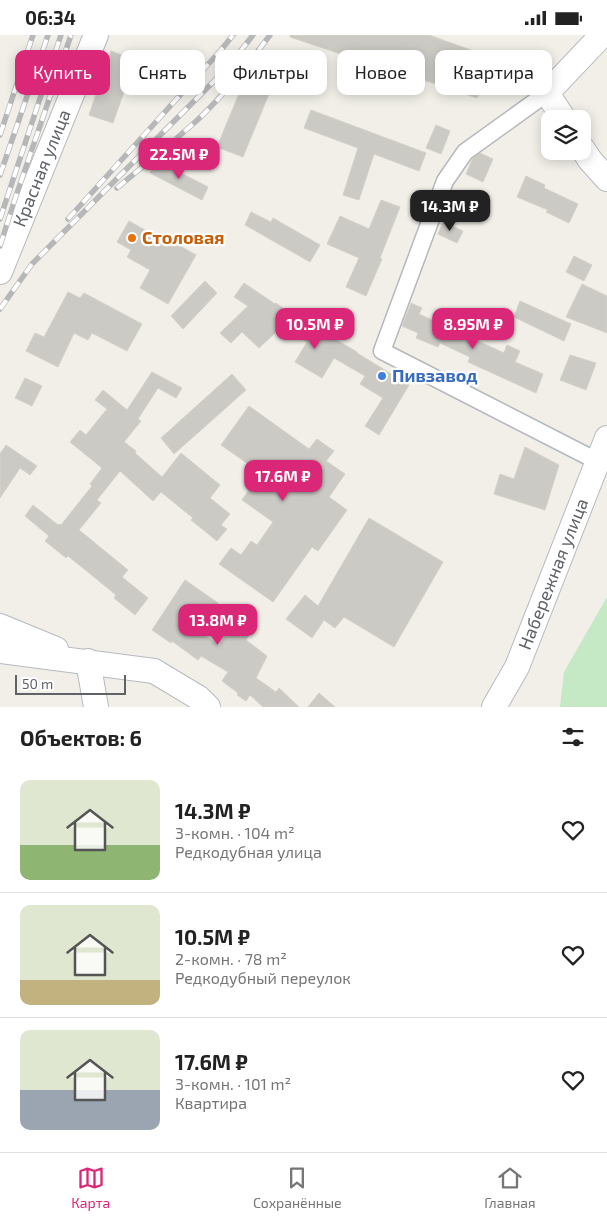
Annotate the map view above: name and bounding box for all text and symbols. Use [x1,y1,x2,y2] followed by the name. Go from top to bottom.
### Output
[25,6,76,29] text: 06:34
[15,50,110,95] chip: Купить
[120,50,205,95] chip: Снять
[215,50,327,95] chip: Фильтры
[337,50,425,95] chip: Новое
[435,50,552,95] chip: Квартира
[8,106,75,230] street label: Красная улица
[541,110,591,160] map controls
[541,110,591,160] button: layers
[133,137,225,180] pin: 22.5M ₽
[150,144,208,163] text: 22.5M ₽
[404,189,496,232] pin: 14.3M ₽
[421,196,479,215] text: 14.3M ₽
[142,226,224,248] place label: Столовая
[126,232,138,244] marker: Столовая
[269,307,361,350] pin: 10.5M ₽
[427,307,519,350] pin: 8.95M ₽
[286,314,344,333] text: 10.5M ₽
[443,314,503,333] text: 8.95M ₽
[392,364,478,386] place label: Пивзавод
[376,370,388,382] marker: Пивзавод
[237,459,329,502] pin: 17.6M ₽
[255,466,311,485] text: 17.6M ₽
[513,495,592,653] street label: Набережная улица
[172,603,264,646] pin: 13.8M ₽
[189,610,247,629] text: 13.8M ₽
[15,672,126,695] scale bar
[22,675,53,692] text: 50 m
[559,723,587,751] icon: filters
[20,725,142,750] text: Объектов: 6
[175,798,251,823] text: 14.3M ₽
[60,800,120,860] icon: home
[559,816,587,844] icon: heart
[175,823,295,842] text: 3-комн. · 104 m²
[175,842,322,861] text: Редкодубная улица
[175,924,250,949] text: 10.5M ₽
[60,925,120,985] icon: home
[559,941,587,969] icon: heart
[175,949,287,968] text: 2-комн. · 78 m²
[175,968,351,987] text: Редкодубный переулок
[175,1049,248,1074] text: 17.6M ₽
[60,1050,120,1110] icon: home
[559,1066,587,1094] icon: heart
[175,1074,291,1093] text: 3-комн. · 101 m²
[175,1093,247,1112] text: Квартира
[71,1164,110,1211] tab: Карта
[253,1164,342,1211] tab: Сохранённые
[484,1164,536,1211] tab: Главная

